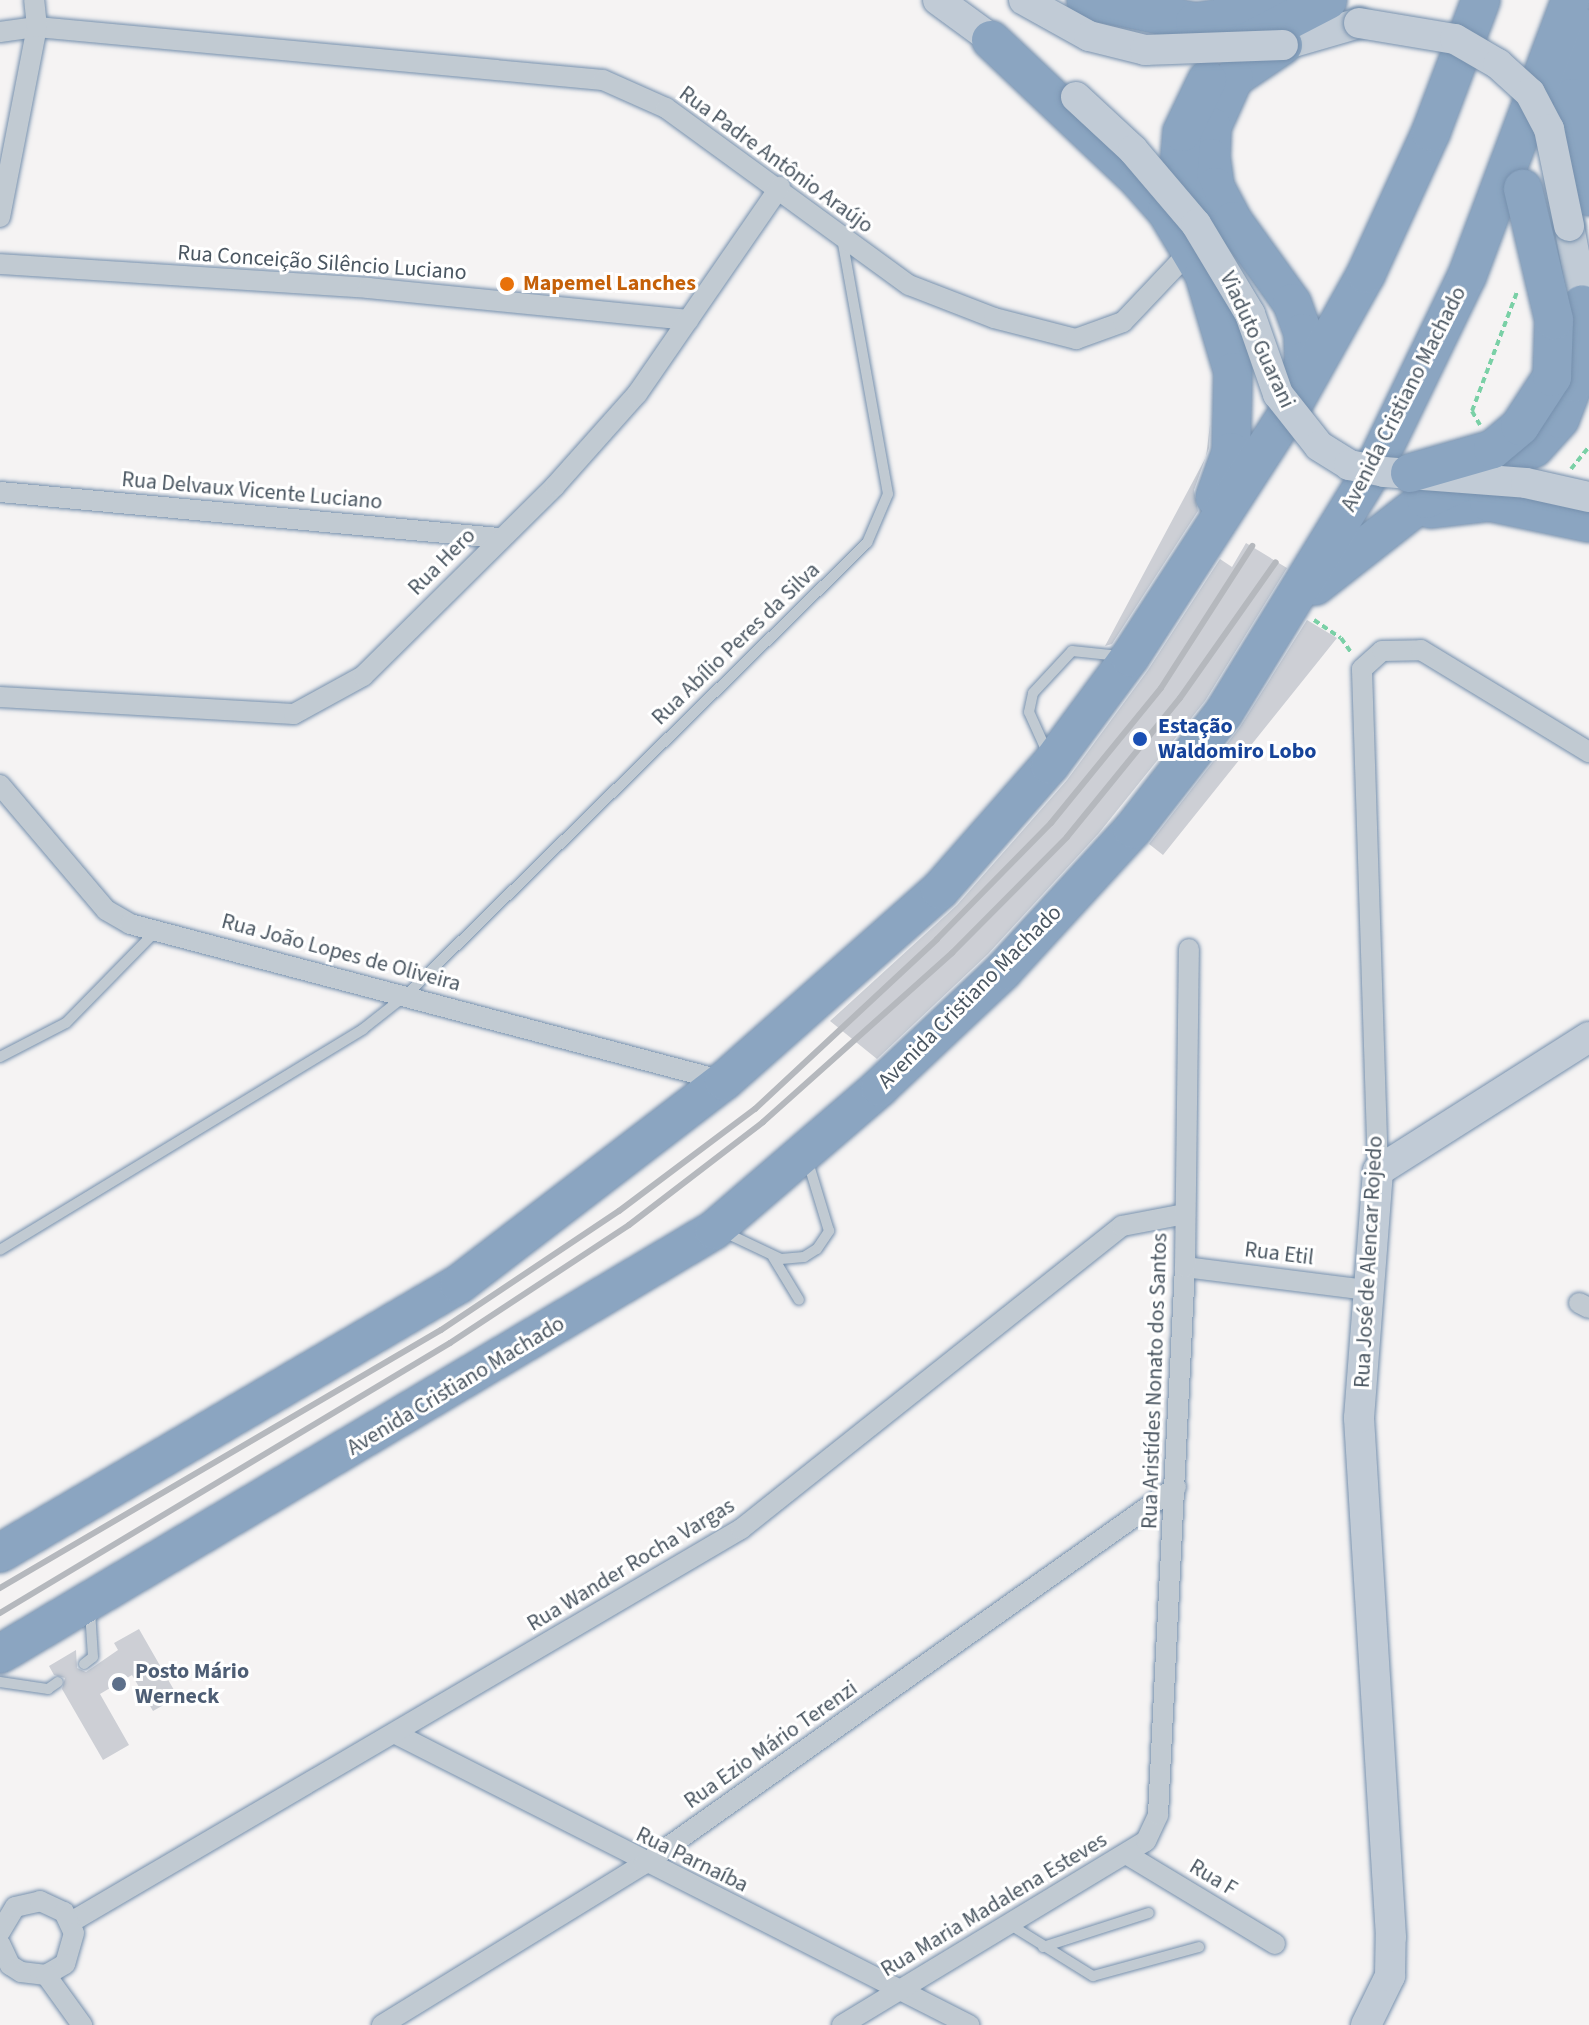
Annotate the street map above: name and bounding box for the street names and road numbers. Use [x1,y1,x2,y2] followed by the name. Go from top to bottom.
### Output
[674,81,878,239] street label: Rua Padre Antônio Araújo
[176,240,468,286] street label: Rua Conceição Silêncio Luciano
[1214,267,1300,413] street label: Viaduto Guarani
[1336,282,1472,516] street label: Avenida Cristiano Machado
[120,466,384,516] street label: Rua Delvaux Vicente Luciano
[403,523,481,601] street label: Rua Hero
[647,557,825,731] street label: Rua Abílio Peres da Silva
[873,900,1067,1094] street label: Avenida Cristiano Machado
[219,908,463,998] street label: Rua João Lopes de Oliveira
[1349,1135,1389,1389] street label: Rua José de Alencar Rojedo
[1137,1232,1173,1530] street label: Rua Aristídes Nonato dos Santos
[1243,1237,1315,1271] street label: Rua Etil
[342,1311,570,1461] street label: Avenida Cristiano Machado
[523,1493,739,1637] street label: Rua Wander Rocha Vargas
[679,1675,863,1815] street label: Rua Ezio Mário Terenzi
[632,1821,752,1899] street label: Rua Parnaíba
[876,1827,1112,1983] street label: Rua Maria Madalena Esteves
[1184,1854,1242,1902] street label: Rua F

